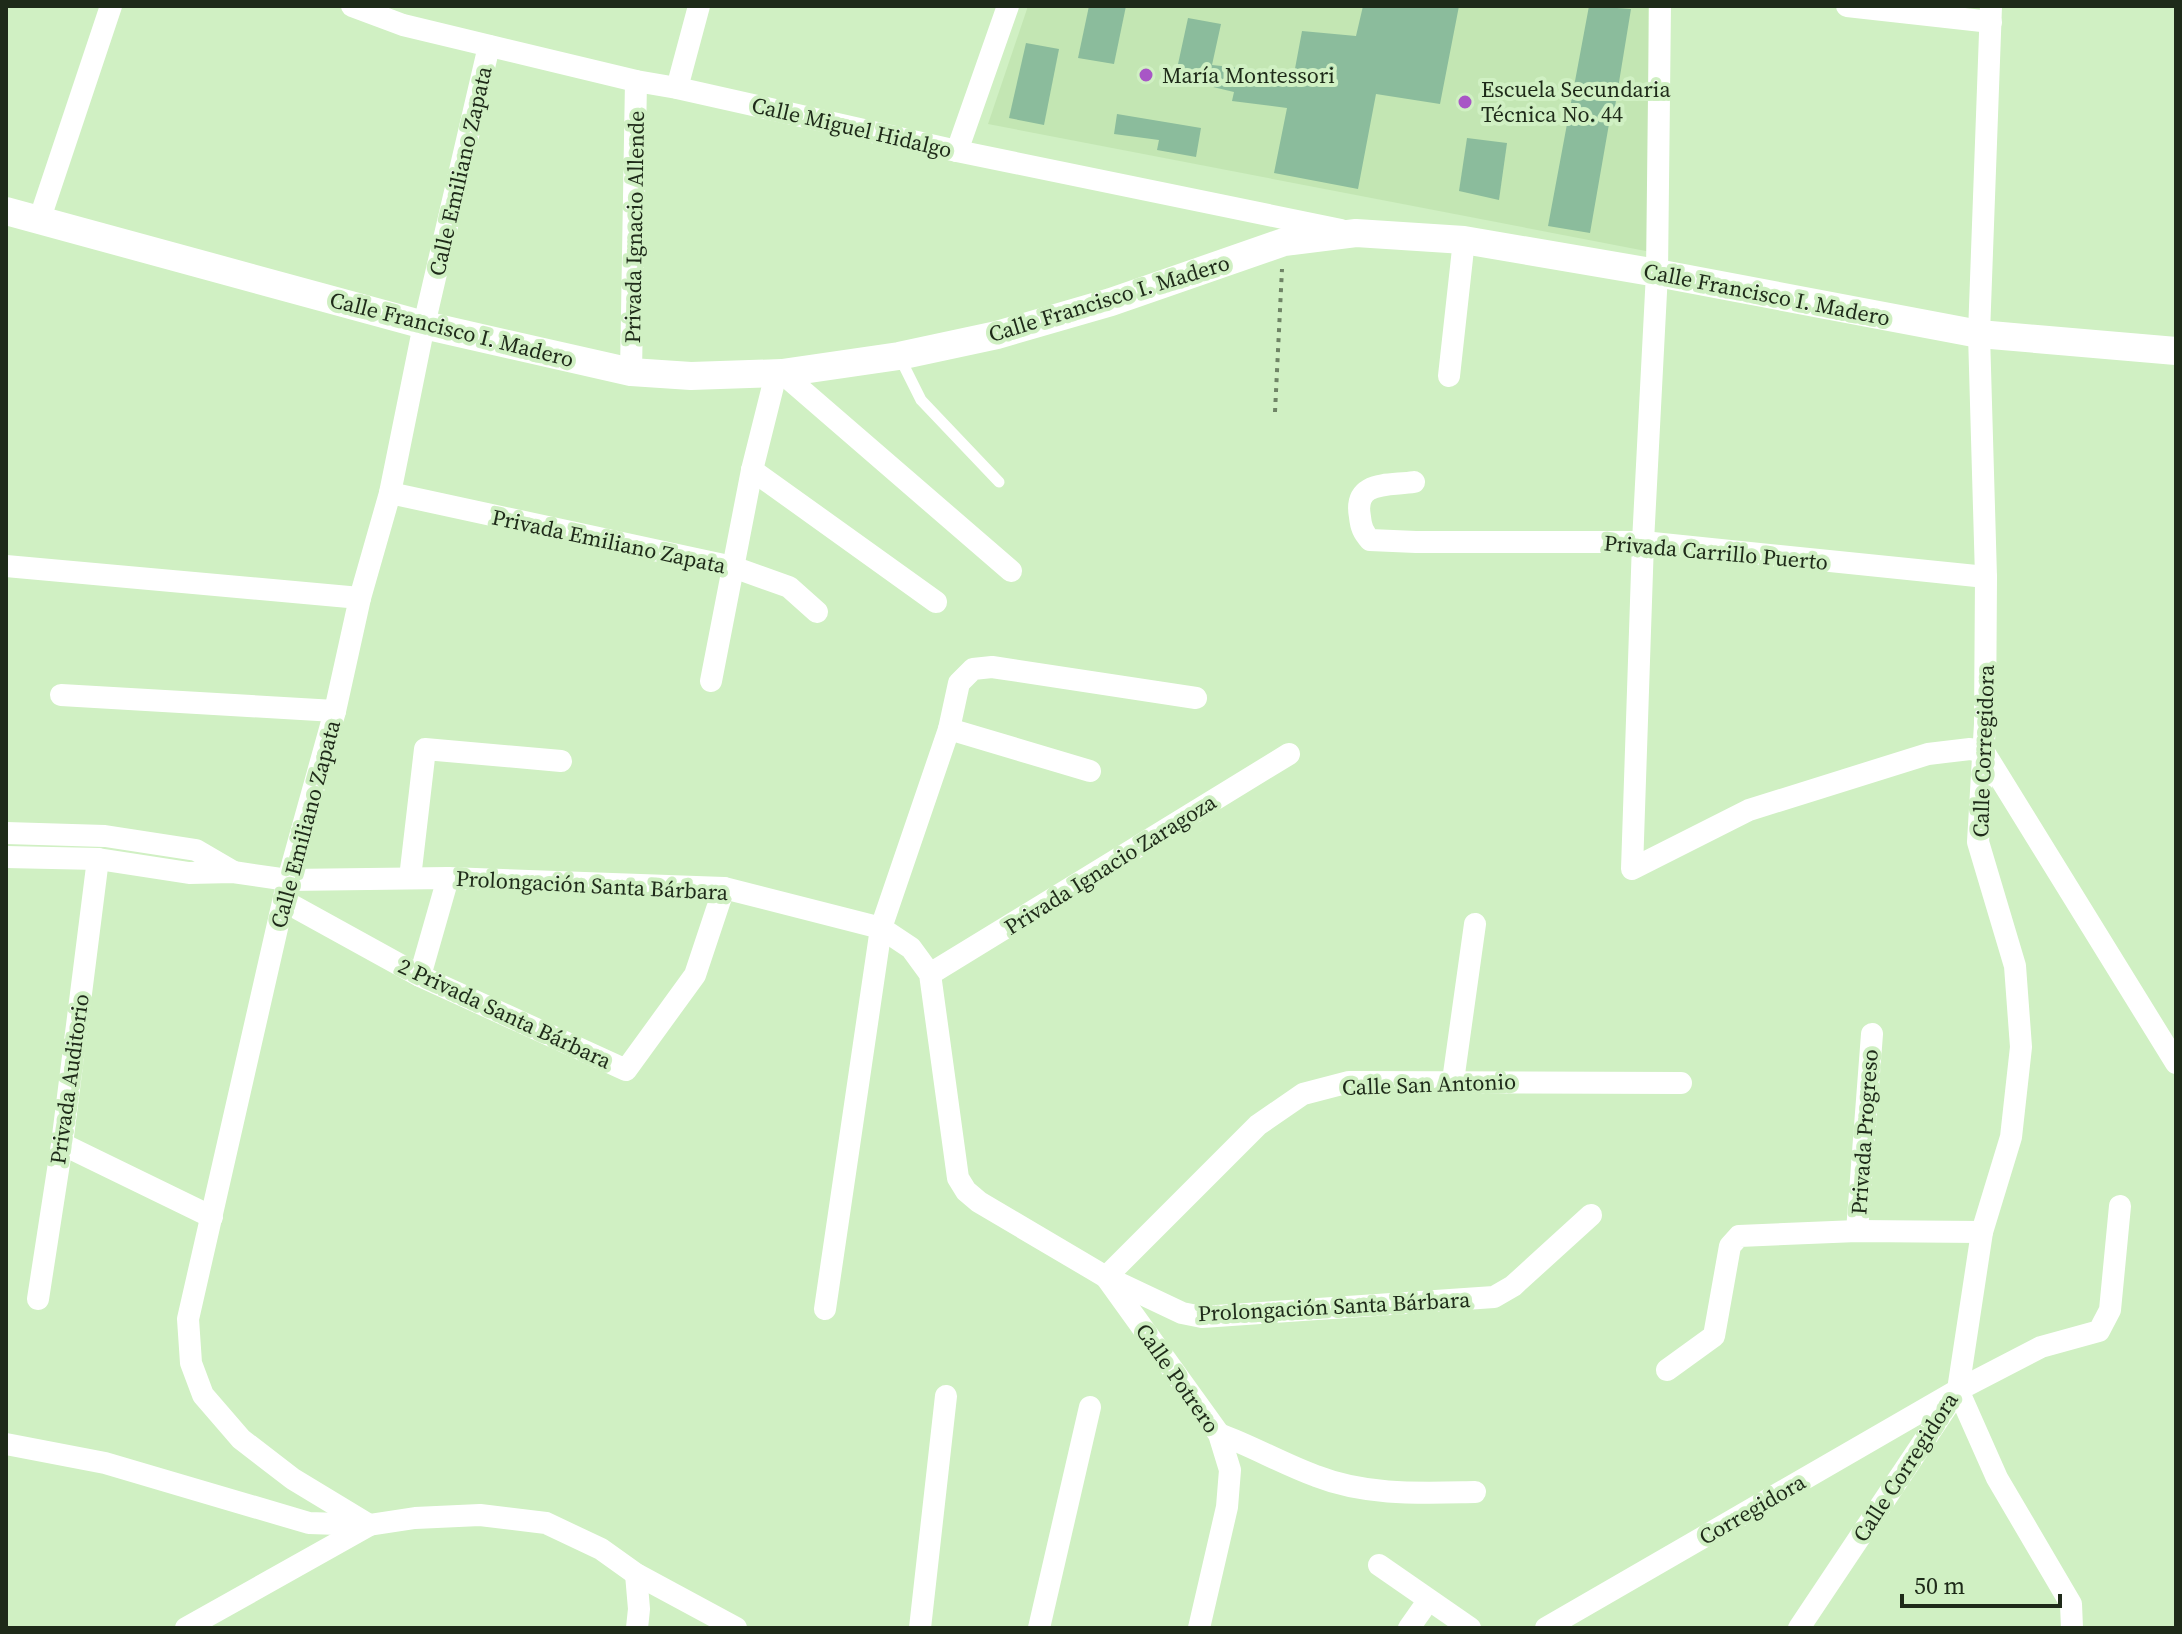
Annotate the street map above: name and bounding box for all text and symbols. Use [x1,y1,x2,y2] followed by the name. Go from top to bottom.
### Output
[1162,60,1335,90] place label: María Montessori
[421,63,499,279] street label: Calle Emiliano Zapata
[1137,66,1155,84] marker: María Montessori
[1481,74,1671,129] place label: Escuela Secundaria Técnica No. 44
[749,89,955,165] street label: Calle Miguel Hidalgo
[1456,93,1474,111] marker: Escuela Secundaria Técnica No. 44
[617,110,651,344] street label: Privada Ignacio Allende
[985,247,1233,349] street label: Calle Francisco I. Madero
[1641,255,1893,333] street label: Calle Francisco I. Madero
[327,284,577,374] street label: Calle Francisco I. Madero
[489,502,730,581] street label: Privada Emiliano Zapata
[1603,527,1829,577] street label: Privada Carrillo Puerto
[1965,663,2001,838] street label: Calle Corregidora
[263,716,347,931] street label: Calle Emiliano Zapata
[998,786,1222,942] street label: Privada Ignacio Zaragoza
[455,863,730,907] street label: Prolongación Santa Bárbara
[394,950,617,1076] street label: 2 Privada Santa Bárbara
[42,992,96,1166] street label: Privada Auditorio
[1843,1048,1885,1216] street label: Privada Progreso
[1341,1066,1517,1102] street label: Calle San Antonio
[1197,1284,1472,1328] street label: Prolongación Santa Bárbara
[1129,1317,1227,1439] street label: Calle Potrero
[1845,1386,1965,1548] street label: Calle Corregidora
[1693,1466,1811,1552] street label: Corregidora
[1902,1558,2060,1608] scale bar
[1914,1569,1965,1602] text: 50 m

